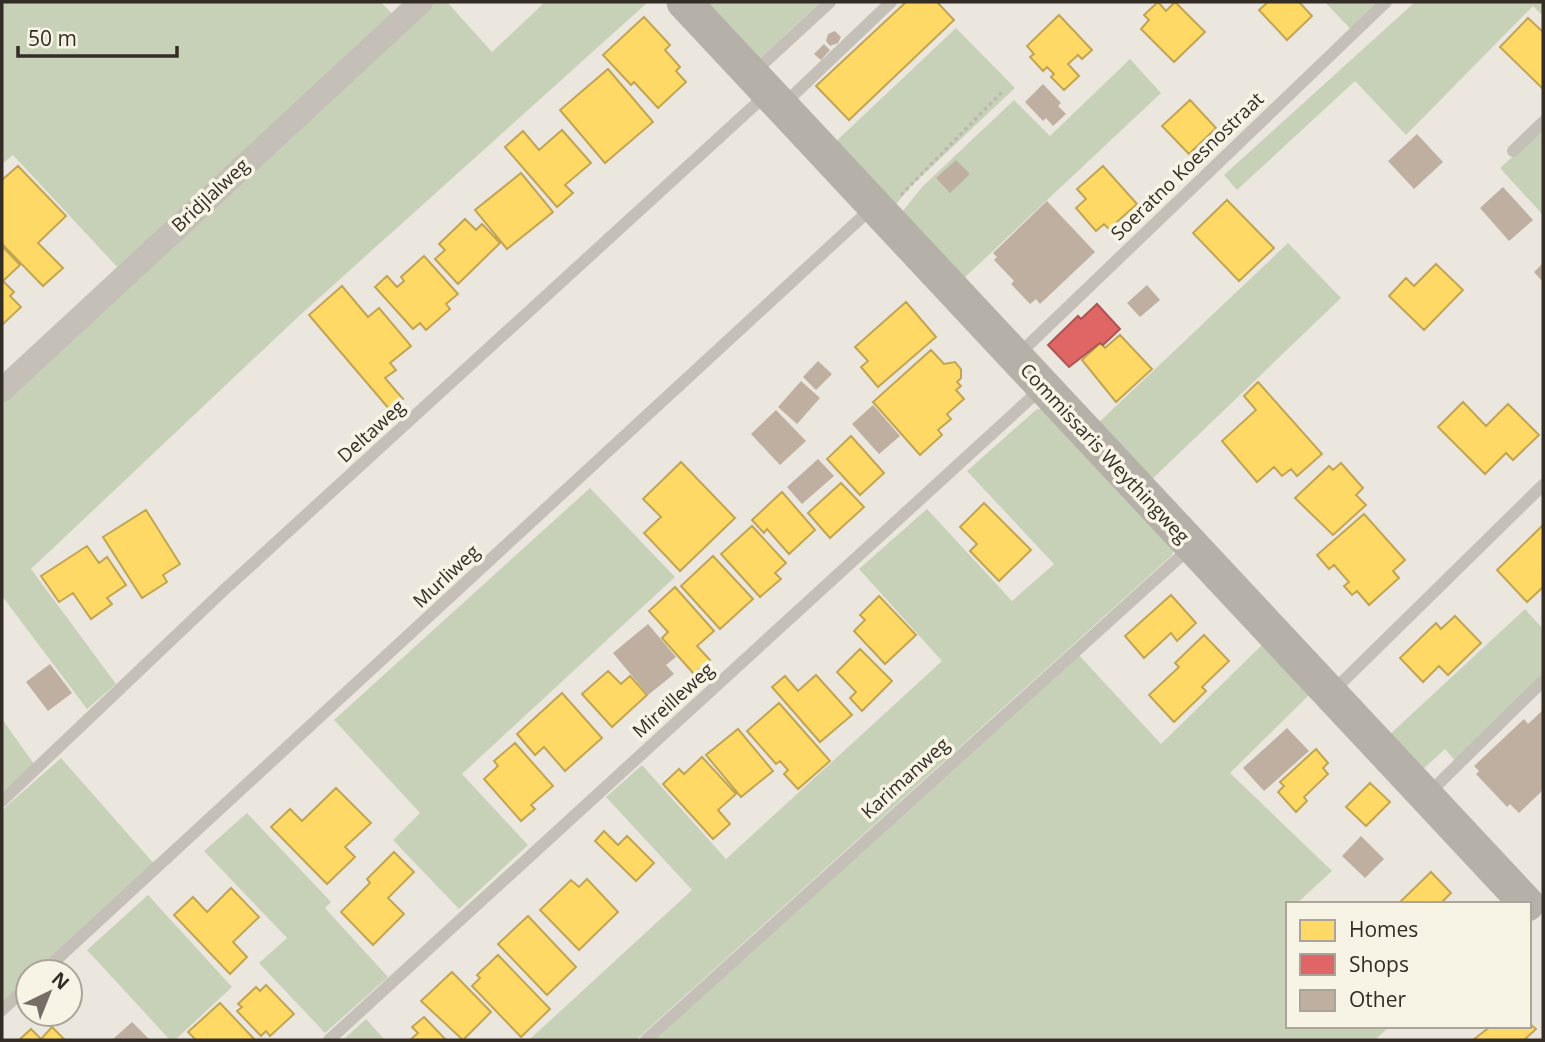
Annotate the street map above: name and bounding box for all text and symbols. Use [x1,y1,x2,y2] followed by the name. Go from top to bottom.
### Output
[18,14,177,58] scale bar
[28,24,77,52] text: 50 m
[1105,86,1269,246] street label: Soeratno Koesnostraat
[166,152,254,238] street label: Bridjlalweg
[1015,357,1195,549] street label: Commissaris Weythingweg
[332,394,410,468] street label: Deltaweg
[407,539,485,613] street label: Murliweg
[627,657,719,743] street label: Mireilleweg
[855,731,955,825] street label: Karimanweg
[1286,902,1531,1028] legend
[1349,915,1418,943] text: Homes
[1349,950,1409,978] text: Shops
[14,958,84,1028] north arrow
[46,966,75,995] text: N
[1349,985,1406,1013] text: Other

